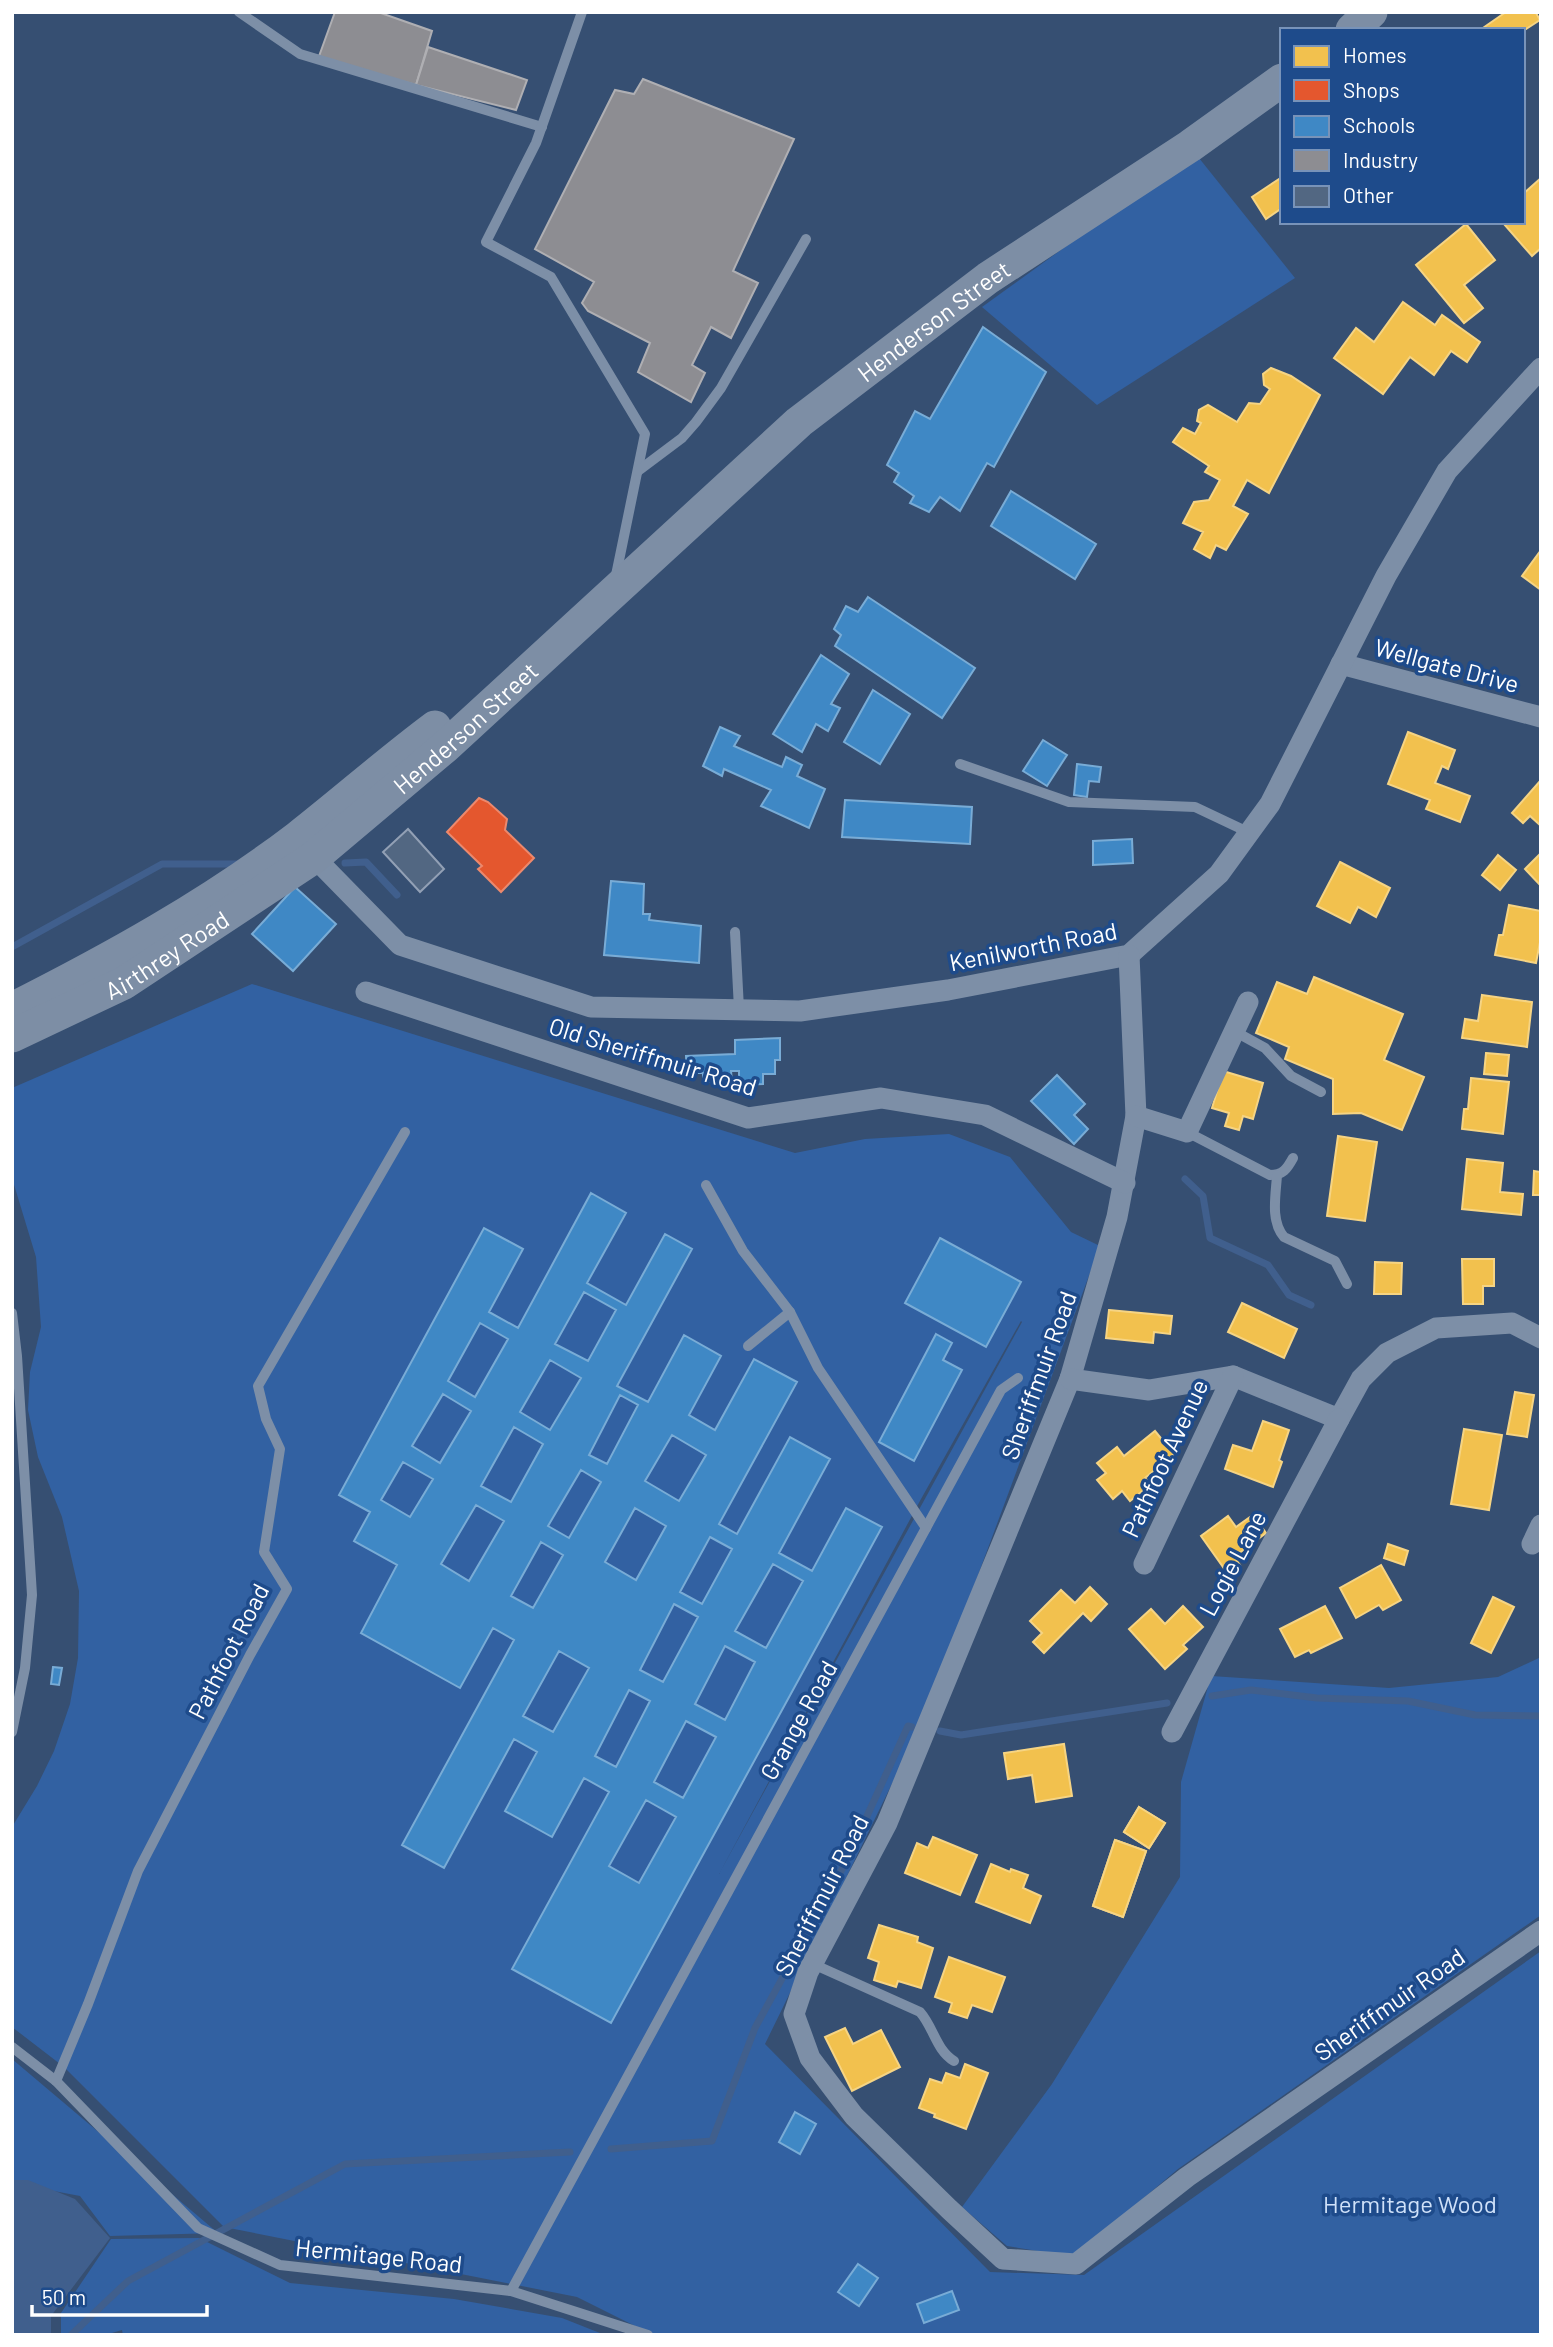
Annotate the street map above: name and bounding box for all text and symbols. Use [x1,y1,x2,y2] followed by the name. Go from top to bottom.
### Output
[1280,28,1525,224] legend
[1343,42,1407,67] text: Homes
[1343,77,1400,102] text: Shops
[1343,112,1415,137] text: Schools
[1343,147,1418,172] text: Industry
[1343,182,1394,207] text: Other
[851,253,1015,387] street label: Henderson Street
[1372,632,1522,698] street label: Wellgate Drive
[387,655,543,799] street label: Henderson Street
[100,904,234,1005] street label: Airthrey Road
[947,916,1119,976] street label: Kenilworth Road
[546,1011,760,1101] street label: Old Sheriffmuir Road
[994,1287,1082,1463] street label: Sheriffmuir Road
[1115,1374,1213,1542] street label: Pathfoot Avenue
[1192,1506,1272,1620] street label: Logie Lane
[181,1578,275,1724] street label: Pathfoot Road
[753,1655,843,1785] street label: Grange Road
[768,1810,874,1980] street label: Sheriffmuir Road
[1308,1941,1470,2067] street label: Sheriffmuir Road
[1323,2189,1497,2218] park label: Hermitage Wood
[294,2232,464,2278] street label: Hermitage Road
[32,2274,206,2318] scale bar
[42,2284,86,2309] text: 50 m

